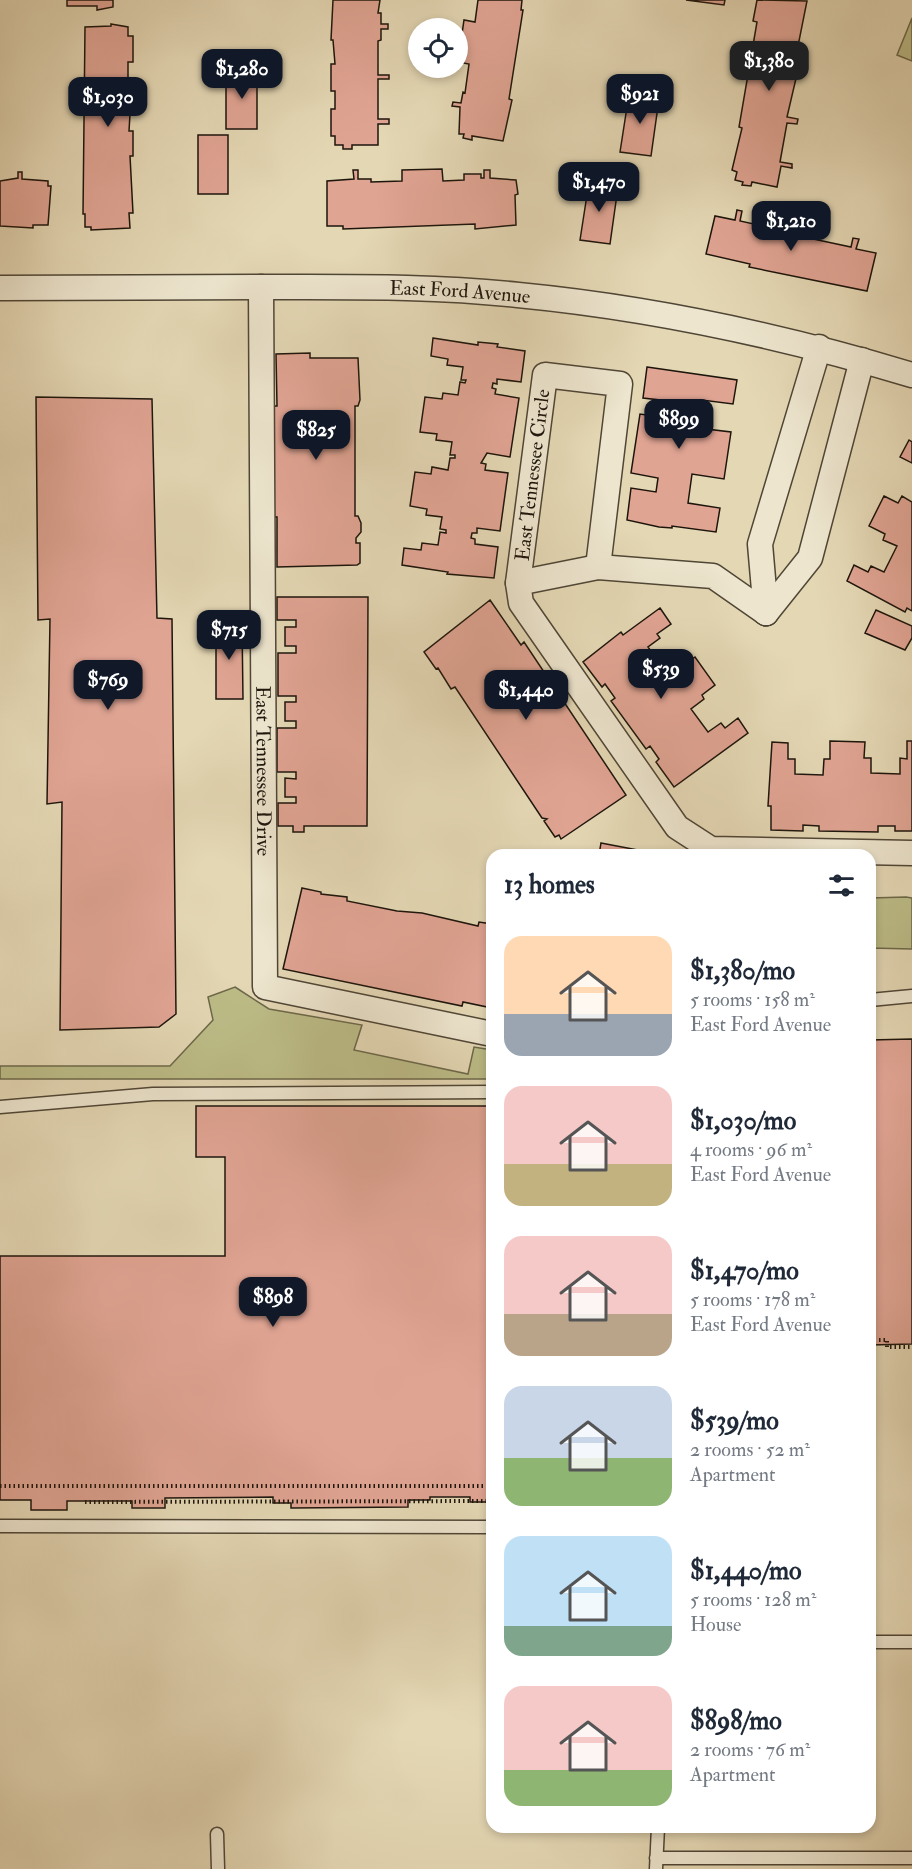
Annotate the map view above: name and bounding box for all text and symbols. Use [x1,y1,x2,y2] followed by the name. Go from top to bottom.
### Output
[408,18,468,78] map controls
[408,18,468,78] button: locate
[720,41,818,92] pin: $1,380
[744,48,794,73] text: $1,380
[193,49,291,100] pin: $1,280
[216,56,269,81] text: $1,280
[604,74,676,125] pin: $921
[59,77,157,128] pin: $1,030
[621,81,659,106] text: $921
[82,84,134,109] text: $1,030
[550,162,648,213] pin: $1,470
[572,169,626,194] text: $1,470
[742,201,840,252] pin: $1,210
[766,208,816,233] text: $1,210
[389,275,532,309] street label: East Ford Avenue
[510,388,555,563] street label: East Tennessee Circle
[643,399,715,450] pin: $899
[658,406,700,431] text: $899
[280,410,352,461] pin: $825
[296,417,336,442] text: $825
[193,610,265,661] pin: $715
[211,617,247,642] text: $715
[625,649,697,700] pin: $539
[642,656,680,681] text: $539
[72,660,144,711] pin: $769
[88,667,128,692] text: $769
[477,670,575,721] pin: $1,440
[498,677,554,702] text: $1,440
[250,686,276,856] street label: East Tennessee Drive
[504,869,595,901] text: 13 homes
[825,869,858,902] icon: filters
[690,955,795,987] text: $1,380/mo
[552,960,624,1032] icon: home
[690,987,815,1012] text: 5 rooms · 158 m²
[690,1012,831,1037] text: East Ford Avenue
[690,1105,796,1137] text: $1,030/mo
[552,1110,624,1182] icon: home
[690,1137,812,1162] text: 4 rooms · 96 m²
[690,1162,831,1187] text: East Ford Avenue
[690,1255,799,1287] text: $1,470/mo
[552,1260,624,1332] icon: home
[237,1277,309,1328] pin: $898
[253,1284,293,1309] text: $898
[690,1287,815,1312] text: 5 rooms · 178 m²
[690,1312,831,1337] text: East Ford Avenue
[690,1405,779,1437] text: $539/mo
[552,1410,624,1482] icon: home
[690,1437,810,1462] text: 2 rooms · 52 m²
[690,1462,775,1487] text: Apartment
[690,1555,801,1587] text: $1,440/mo
[552,1560,624,1632] icon: home
[690,1587,816,1612] text: 5 rooms · 128 m²
[690,1612,741,1637] text: House
[690,1705,782,1737] text: $898/mo
[552,1710,624,1782] icon: home
[690,1737,810,1762] text: 2 rooms · 76 m²
[690,1762,775,1787] text: Apartment

